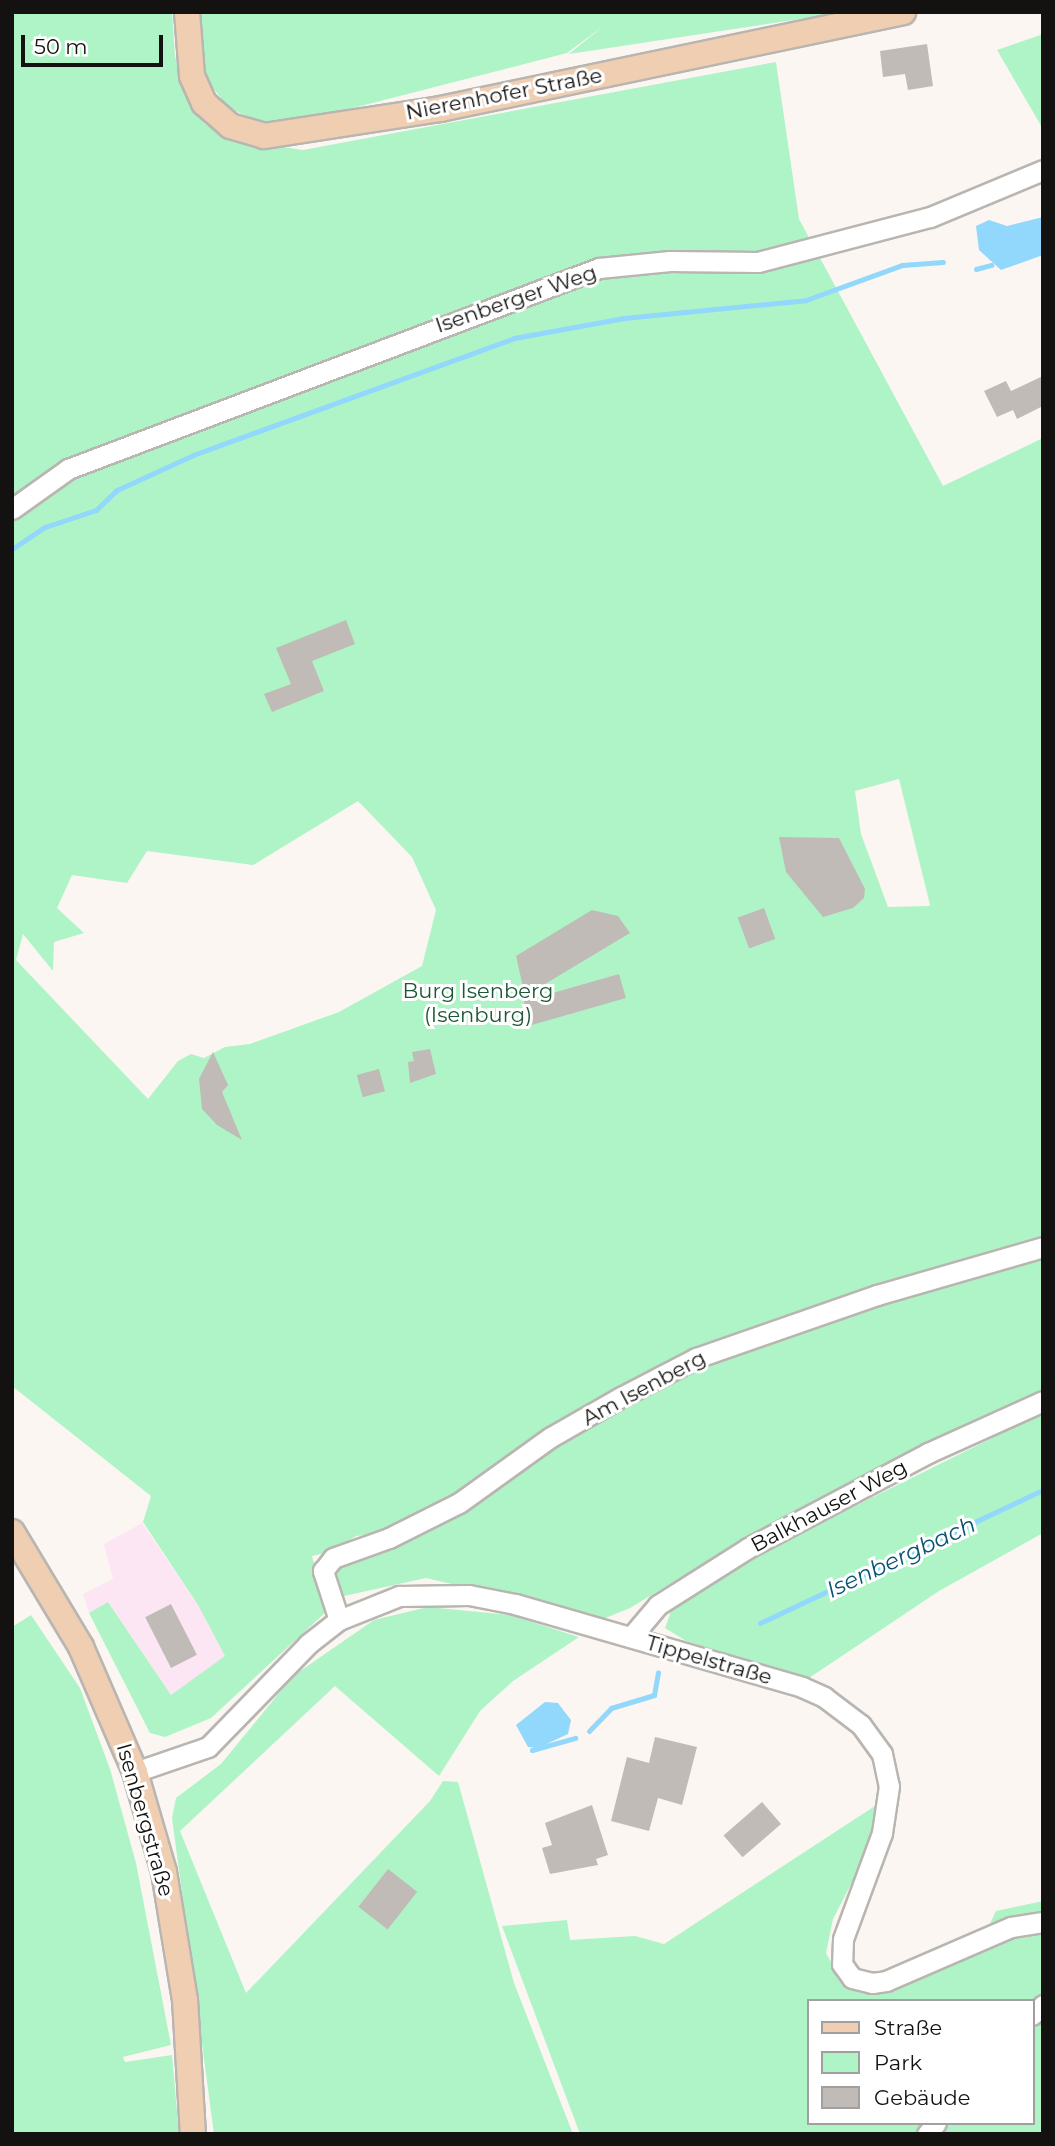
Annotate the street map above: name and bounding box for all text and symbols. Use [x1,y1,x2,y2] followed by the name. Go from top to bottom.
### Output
[24,21,166,65] scale bar
[34,34,88,59] text: 50 m
[404,63,604,125] street label: Nierenhofer Straße
[432,260,600,338] street label: Isenberger Weg
[403,978,553,1028] park label: Burg Isenberg (Isenburg)
[578,1345,710,1431] street label: Am Isenberg
[747,1454,911,1558] street label: Balkhauser Weg
[822,1510,980,1604] water label: Isenbergbach
[643,1630,775,1690] street label: Tippelstraße
[111,1740,179,1900] street label: Isenbergstraße
[806,1999,1034,2125] legend
[874,2015,942,2040] text: Straße
[874,2050,922,2075] text: Park
[874,2085,971,2110] text: Gebäude

